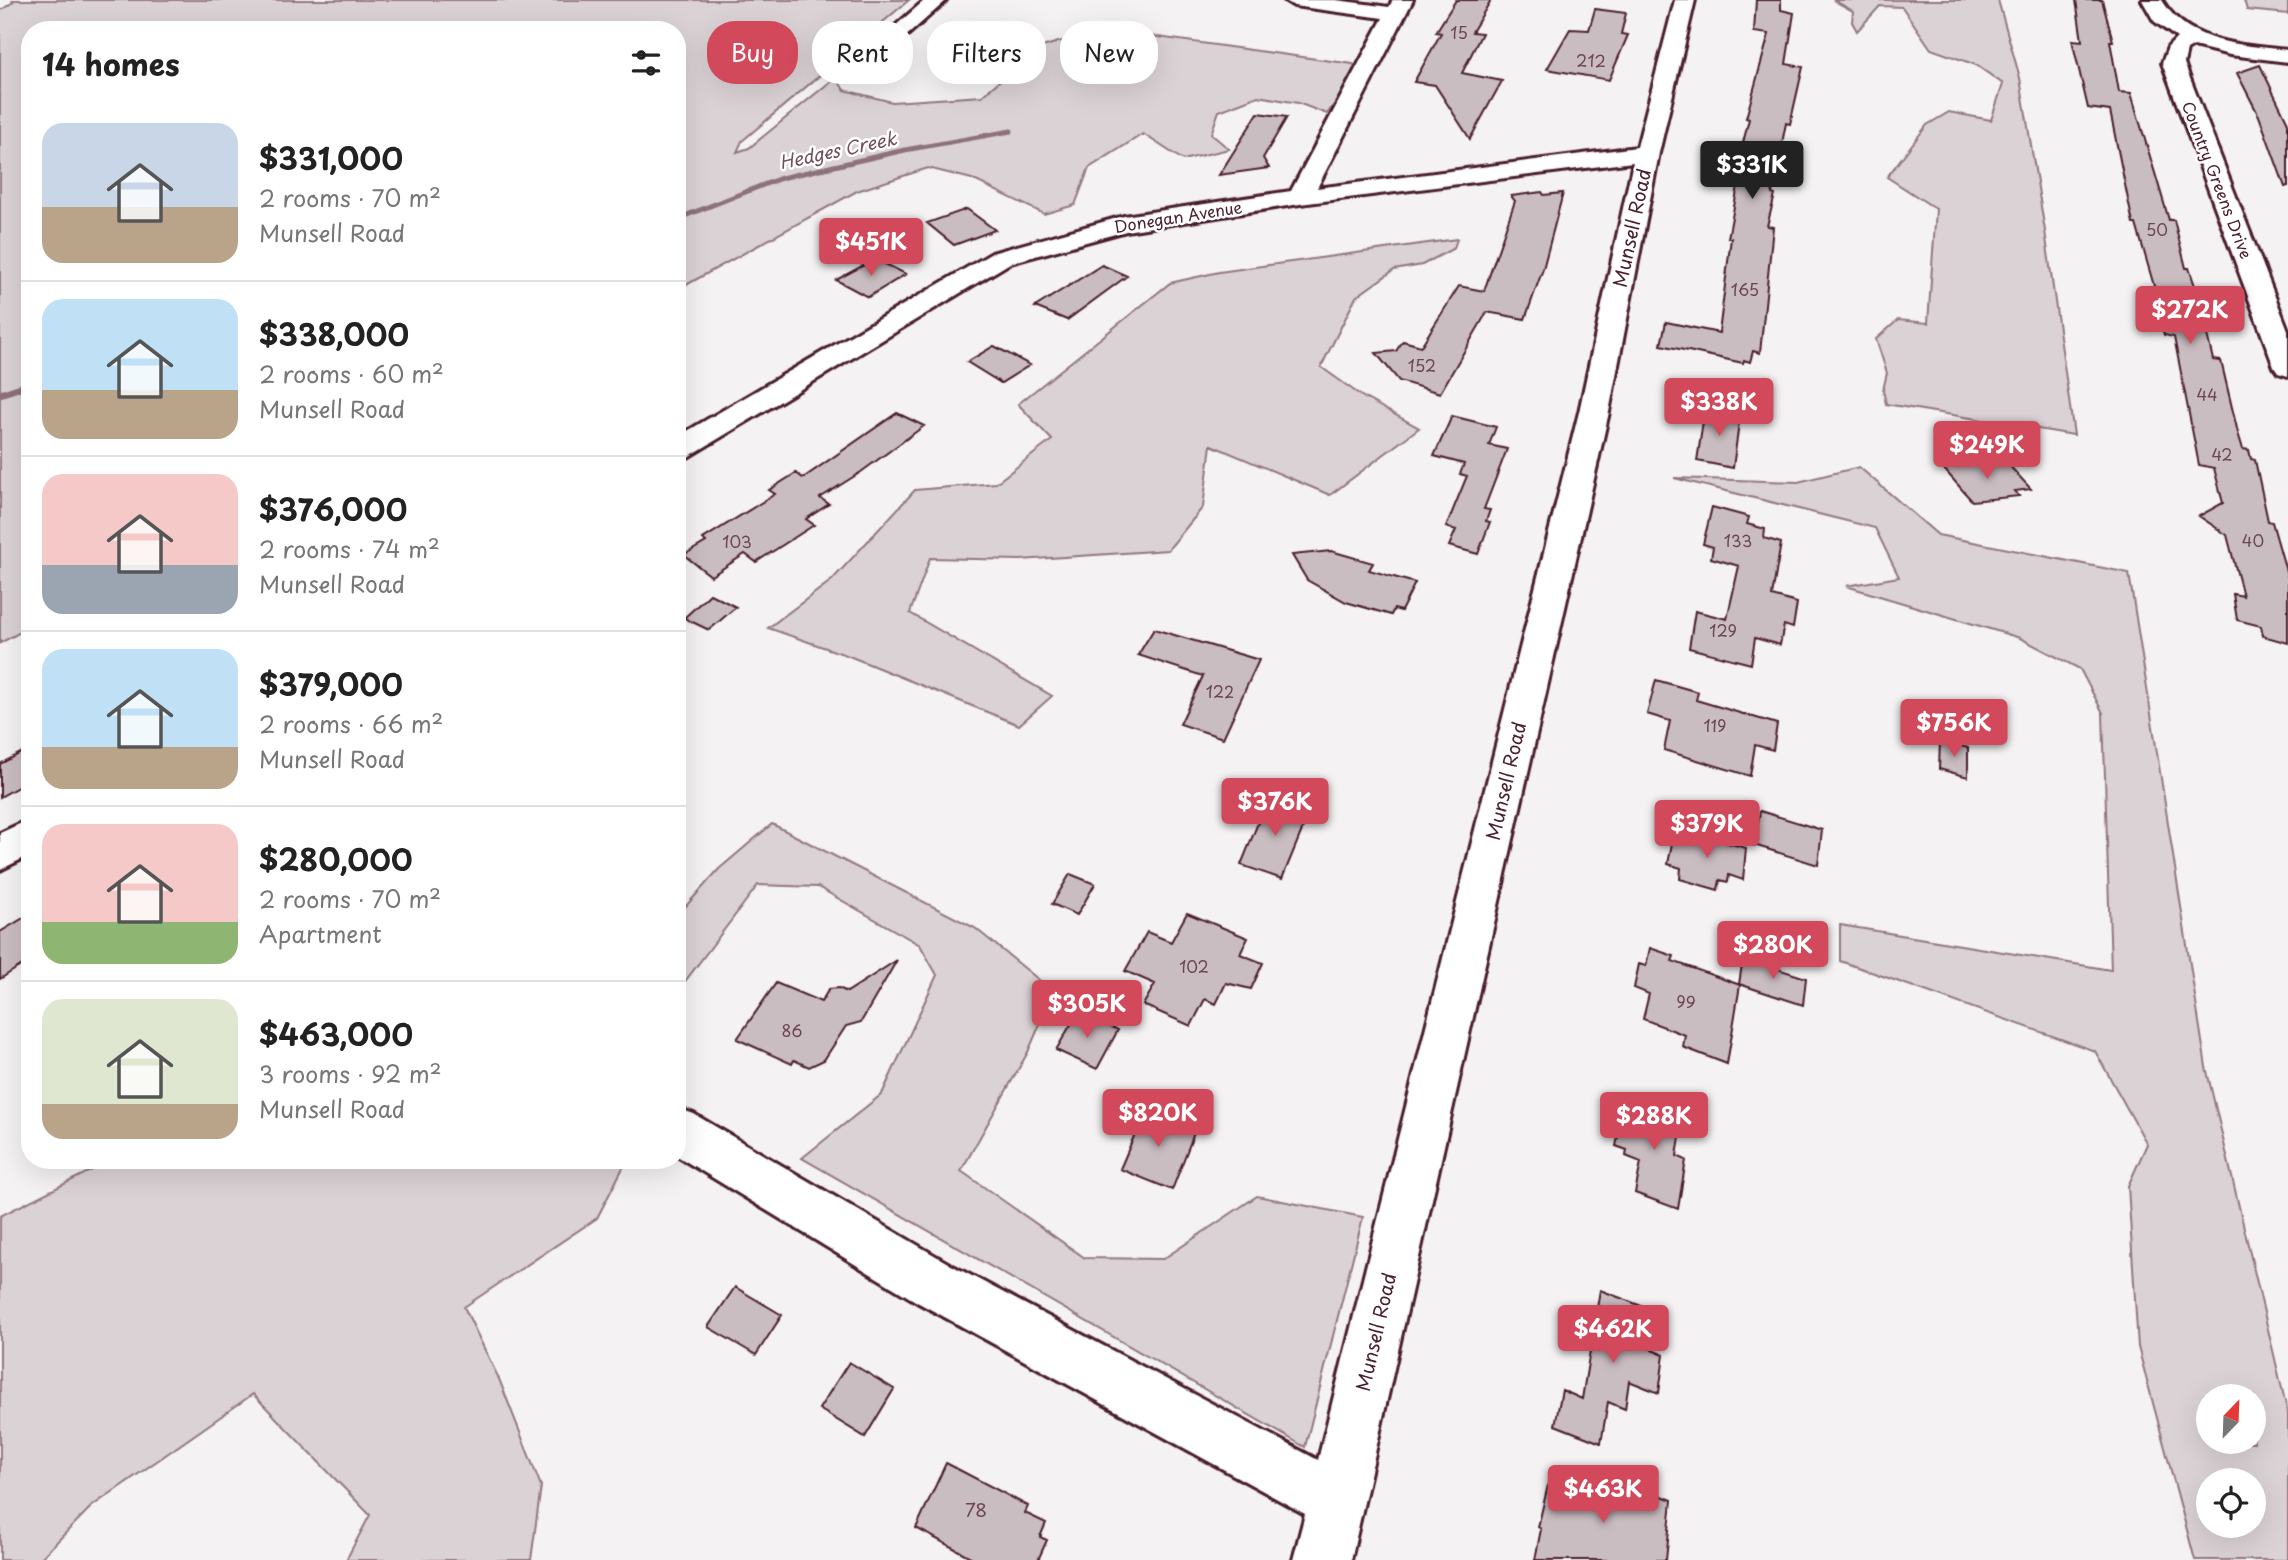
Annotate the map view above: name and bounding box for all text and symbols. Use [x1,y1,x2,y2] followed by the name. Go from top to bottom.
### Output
[1450,20,1468,44] house number: 15
[707,21,798,84] chip: Buy
[812,21,913,84] chip: Rent
[927,21,1046,84] chip: Filters
[1060,21,1158,84] chip: New
[42,41,180,86] text: 14 homes
[627,44,665,82] icon: filters
[1576,48,1606,72] house number: 212
[2177,97,2259,262] street label: Country Greens Drive
[777,124,900,175] water label: Hedges Creek
[259,135,403,180] text: $331,000
[1703,142,1801,201] pin: $331K
[1716,146,1788,181] text: $331K
[98,151,182,235] icon: home
[1605,166,1657,290] street label: Munsell Road
[259,180,441,215] text: 2 rooms · 70 m²
[1112,194,1244,238] street label: Donegan Avenue
[259,215,405,250] text: Munsell Road
[2146,217,2168,241] house number: 50
[822,218,920,278] pin: $451K
[835,223,907,258] text: $451K
[1731,277,1759,301] house number: 165
[2141,286,2239,346] pin: $272K
[2152,291,2228,326] text: $272K
[259,311,409,356] text: $338,000
[98,327,182,411] icon: home
[1408,353,1436,377] house number: 152
[259,356,444,391] text: 2 rooms · 60 m²
[1670,378,1768,438] pin: $338K
[2196,382,2218,406] house number: 44
[1680,383,1758,418] text: $338K
[259,391,405,426] text: Munsell Road
[1938,421,2036,481] pin: $249K
[1949,426,2025,461] text: $249K
[2211,442,2233,466] house number: 42
[259,486,407,531] text: $376,000
[98,502,182,586] icon: home
[1724,528,1752,552] house number: 133
[2242,528,2264,552] house number: 40
[722,529,752,553] house number: 103
[259,531,440,566] text: 2 rooms · 74 m²
[259,566,405,601] text: Munsell Road
[1709,618,1737,642] house number: 129
[259,661,403,706] text: $379,000
[98,677,182,761] icon: home
[1206,679,1234,703] house number: 122
[1905,700,2003,759] pin: $756K
[1917,704,1991,739] text: $756K
[259,706,443,741] text: 2 rooms · 66 m²
[1704,713,1726,737] house number: 119
[1478,719,1532,843] street label: Munsell Road
[259,741,405,776] text: Munsell Road
[1226,778,1324,838] pin: $376K
[1238,783,1312,818] text: $376K
[1658,800,1756,860] pin: $379K
[1671,805,1743,840] text: $379K
[259,836,413,881] text: $280,000
[98,852,182,936] icon: home
[259,881,441,916] text: 2 rooms · 70 m²
[259,916,382,951] text: Apartment
[1724,922,1822,981] pin: $280K
[1733,926,1813,961] text: $280K
[1179,954,1209,978] house number: 102
[1038,981,1136,1040] pin: $305K
[1048,985,1126,1020] text: $305K
[1676,989,1696,1013] house number: 99
[259,1011,413,1056] text: $463,000
[782,1018,802,1042] house number: 86
[98,1027,182,1111] icon: home
[259,1056,442,1091] text: 3 rooms · 92 m²
[1109,1090,1207,1149] pin: $820K
[259,1091,405,1126] text: Munsell Road
[1605,1092,1703,1152] pin: $288K
[1119,1094,1197,1129] text: $820K
[1616,1097,1692,1132] text: $288K
[1348,1270,1402,1394] street label: Munsell Road
[1564,1306,1662,1365] pin: $462K
[1574,1310,1652,1345] text: $462K
[2196,1384,2266,1454] north arrow
[2196,1384,2266,1538] map controls
[1554,1466,1652,1525] pin: $463K
[2196,1468,2266,1538] button: locate
[1564,1470,1642,1505] text: $463K
[965,1495,987,1523] house number: 78

